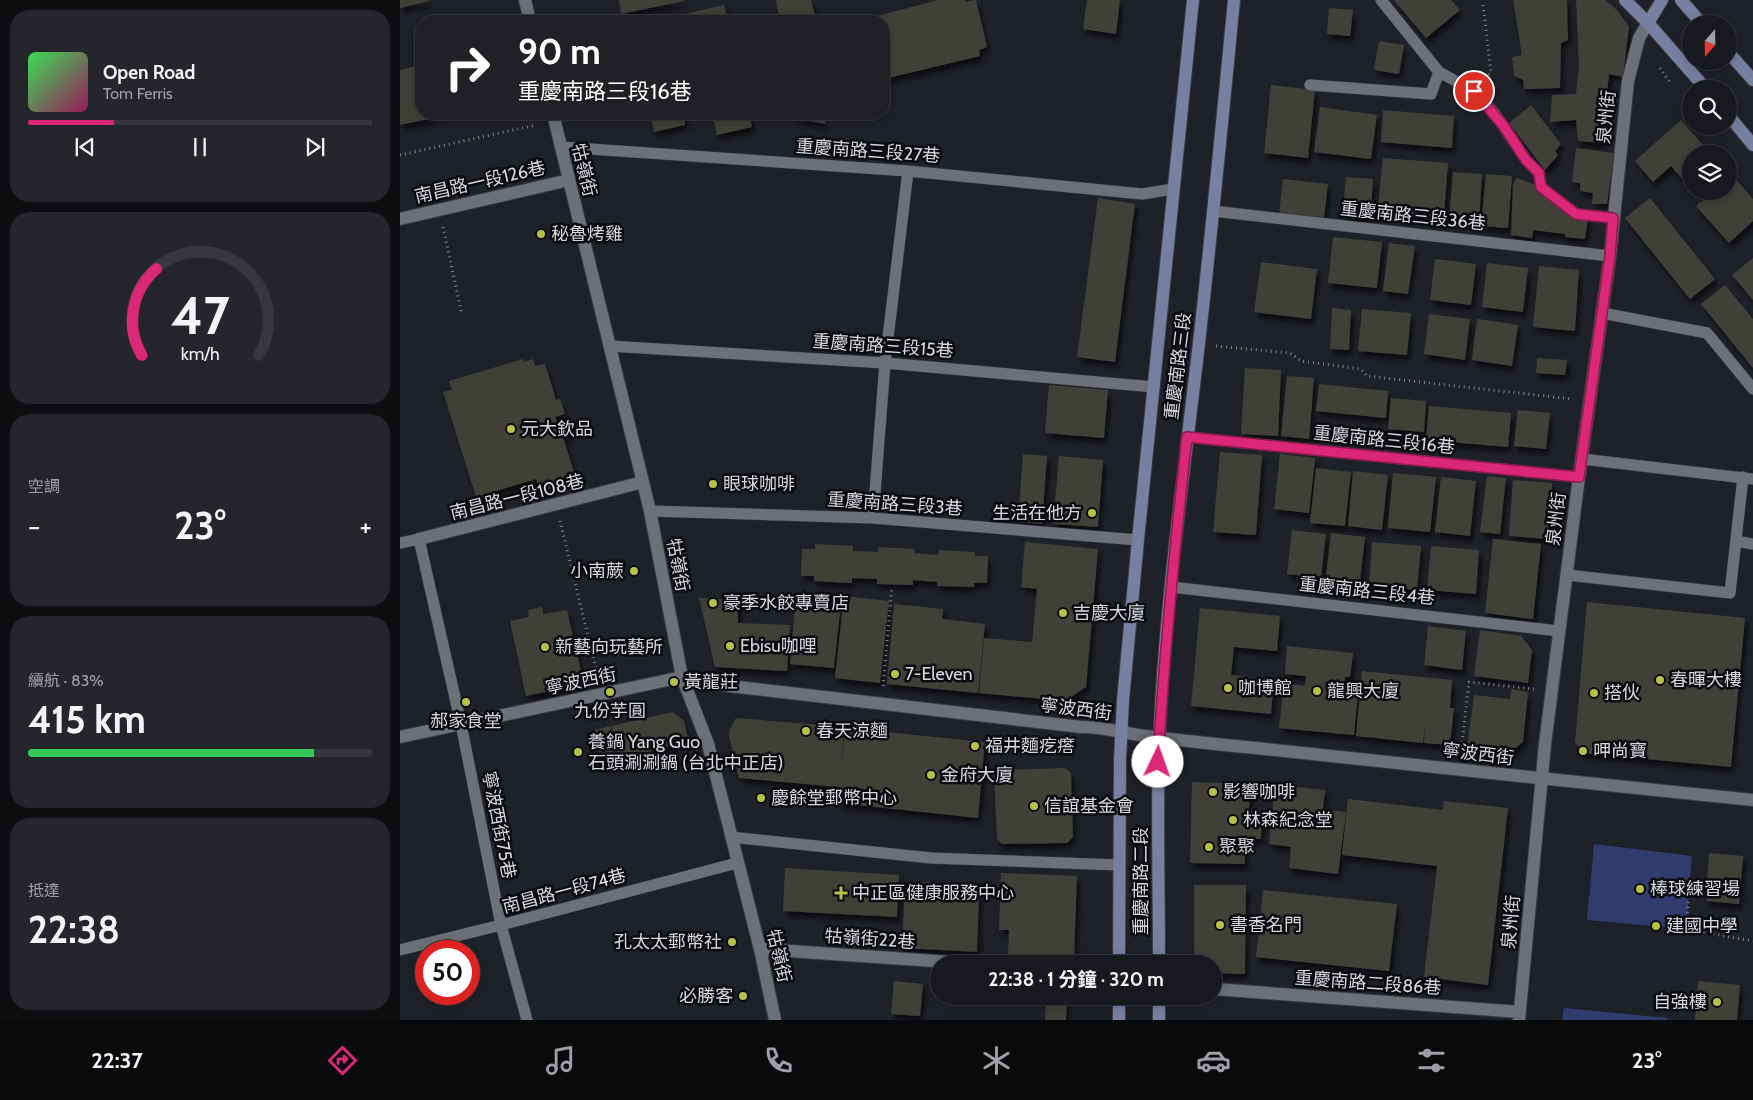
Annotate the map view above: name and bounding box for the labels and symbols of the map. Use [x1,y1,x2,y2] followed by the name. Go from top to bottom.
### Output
[1682,15,1738,70] north arrow
[1453,70,1495,112] pin
[1592,89,1620,145] street label: 泉州街
[795,135,941,167] street label: 重慶南路三段27巷
[567,141,601,199] street label: 牯嶺街
[412,156,548,208] street label: 南昌路一段126巷
[1339,197,1487,235] street label: 重慶南路三段36巷
[551,223,623,245] place label: 秘魯烤雞
[535,228,547,240] marker: 秘魯烤雞
[1161,311,1195,421] street label: 重慶南路三段
[812,330,954,362] street label: 重慶南路三段15巷
[521,418,593,440] place label: 元大欽品
[1312,422,1456,458] street label: 重慶南路三段16巷
[505,423,517,435] marker: 元大欽品
[448,470,586,524] street label: 南昌路一段108巷
[723,473,795,495] place label: 眼球咖啡
[707,478,719,490] marker: 眼球咖啡
[827,488,963,520] street label: 重慶南路三段3巷
[1542,491,1570,547] street label: 泉州街
[992,502,1082,524] place label: 生活在他方
[1086,507,1098,519] marker: 生活在他方
[662,536,694,594] street label: 牯嶺街
[570,560,624,582] place label: 小南蕨
[628,565,640,577] marker: 小南蕨
[1298,573,1436,609] street label: 重慶南路三段4巷
[723,592,849,614] place label: 豪季水餃專賣店
[707,597,719,609] marker: 豪季水餃專賣店
[1073,602,1145,624] place label: 吉慶大廈
[1057,607,1069,619] marker: 吉慶大廈
[740,635,817,657] place label: Ebisu咖哩
[555,636,663,658] place label: 新藝向玩藝所
[724,640,736,652] marker: Ebisu咖哩
[539,641,551,653] marker: 新藝向玩藝所
[543,663,619,699] street label: 寧波西街
[905,663,973,685] place label: 7-Eleven
[889,668,901,680] marker: 7-Eleven
[1670,669,1742,691] place label: 春暉大樓
[684,671,738,693] place label: 黃龍莊
[1654,674,1666,686] marker: 春暉大樓
[668,676,680,688] marker: 黃龍莊
[1238,677,1292,699] place label: 咖博館
[1327,680,1399,702] place label: 龍興大廈
[1222,682,1234,694] marker: 咖博館
[1604,682,1640,704] place label: 搭伙
[1311,685,1323,697] marker: 龍興大廈
[604,686,616,698] marker: 九份芋圓
[1588,687,1600,699] marker: 搭伙
[1039,694,1113,724] street label: 寧波西街
[460,696,472,708] marker: 郝家食堂
[574,700,646,722] place label: 九份芋圓
[430,710,502,732] place label: 郝家食堂
[816,720,888,742] place label: 春天涼麵
[800,725,812,737] marker: 春天涼麵
[588,731,783,774] place label: 養鍋 Yang Guo 石頭涮涮鍋 (台北中正店)
[985,735,1075,757] place label: 福井麵疙瘩
[1131,735,1183,787] position arrow
[1441,739,1515,769] street label: 寧波西街
[969,740,981,752] marker: 福井麵疙瘩
[1593,740,1647,762] place label: 呷尚寶
[1577,745,1589,757] marker: 呷尚寶
[572,746,584,758] marker: 養鍋 Yang Guo 石頭涮涮鍋 (台北中正店)
[941,764,1013,786] place label: 金府大廈
[925,769,937,781] marker: 金府大廈
[478,770,520,880] street label: 寧波西街75巷
[1223,781,1295,803] place label: 影響咖啡
[1207,786,1219,798] marker: 影響咖啡
[771,787,897,809] place label: 慶餘堂郵幣中心
[755,792,767,804] marker: 慶餘堂郵幣中心
[1044,795,1134,817] place label: 信誼基金會
[1028,800,1040,812] marker: 信誼基金會
[1243,809,1333,831] place label: 林森紀念堂
[1227,814,1239,826] marker: 林森紀念堂
[1130,827,1152,935] street label: 重慶南路二段
[1219,836,1255,858] place label: 聚聚
[1203,841,1215,853] marker: 聚聚
[500,864,628,918] street label: 南昌路一段74巷
[1650,878,1740,900] place label: 棒球練習場
[852,882,1014,904] place label: 中正區健康服務中心
[1634,883,1646,895] marker: 棒球練習場
[834,886,848,900] marker: 中正區健康服務中心
[1498,894,1524,950] street label: 泉州街
[1230,914,1302,936] place label: 書香名門
[1666,915,1738,937] place label: 建國中學
[1214,919,1226,931] marker: 書香名門
[1650,920,1662,932] marker: 建國中學
[824,925,916,953] street label: 牯嶺街22巷
[762,927,796,985] street label: 牯嶺街
[614,931,722,953] place label: 孔太太郵幣社
[726,936,738,948] marker: 孔太太郵幣社
[415,940,480,1005] speed limit sign: 50
[1294,967,1442,999] street label: 重慶南路二段86巷
[679,985,733,1007] place label: 必勝客
[737,990,749,1002] marker: 必勝客
[1653,991,1707,1013] place label: 自強樓
[1711,996,1723,1008] marker: 自強樓

